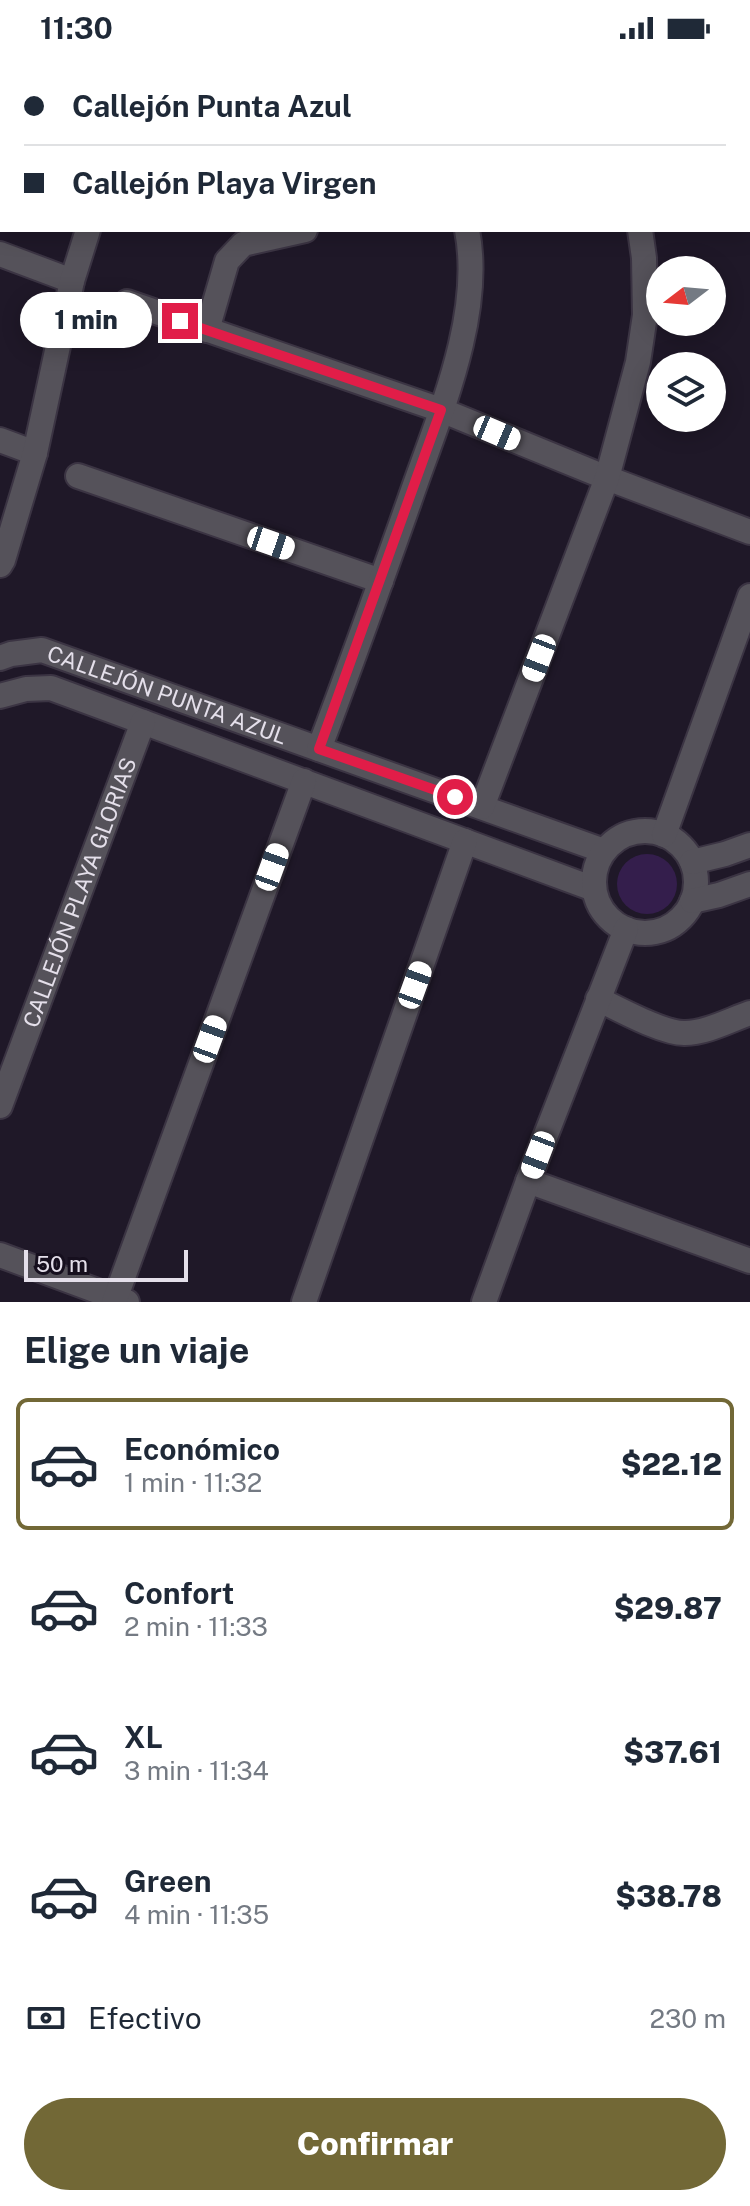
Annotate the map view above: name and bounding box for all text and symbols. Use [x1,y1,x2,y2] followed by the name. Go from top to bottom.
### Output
[40,10,113,46] text: 11:30
[72,88,352,124] text: Callejón Punta Azul
[72,165,377,201] text: Callejón Playa Virgen
[646,256,726,336] north arrow
[646,256,726,432] map controls
[20,293,152,349] callout: 1 min
[162,303,198,339] route end
[54,304,118,335] text: 1 min
[646,352,726,432] button: layers
[470,413,524,453] car
[244,524,298,562] car
[519,631,559,685] car
[44,640,291,750] street label: CALLEJÓN PUNTA AZUL
[17,754,142,1031] street label: CALLEJÓN PLAYA GLORIAS
[437,779,473,815] route start
[253,840,291,894] car
[396,958,434,1012] car
[191,1012,229,1066] car
[518,1128,558,1182] car
[24,1246,188,1282] scale bar
[36,1251,88,1277] text: 50 m
[24,1329,249,1371] text: Elige un viaje
[28,1428,100,1500] icon: car
[124,1431,280,1467] text: Económico
[621,1446,722,1482] text: $22.12
[124,1467,262,1498] text: 1 min · 11:32
[28,1572,100,1644] icon: car
[124,1575,234,1611] text: Confort
[614,1590,722,1626] text: $29.87
[124,1611,268,1642] text: 2 min · 11:33
[28,1716,100,1788] icon: car
[124,1719,163,1755] text: XL
[623,1734,722,1770] text: $37.61
[124,1755,269,1786] text: 3 min · 11:34
[28,1860,100,1932] icon: car
[124,1863,211,1899] text: Green
[615,1878,722,1914] text: $38.78
[124,1899,269,1930] text: 4 min · 11:35
[24,1996,68,2040] icon: cash
[88,2000,202,2036] text: Efectivo
[650,2003,726,2034] text: 230 m
[24,2098,726,2190] button: Confirmar

